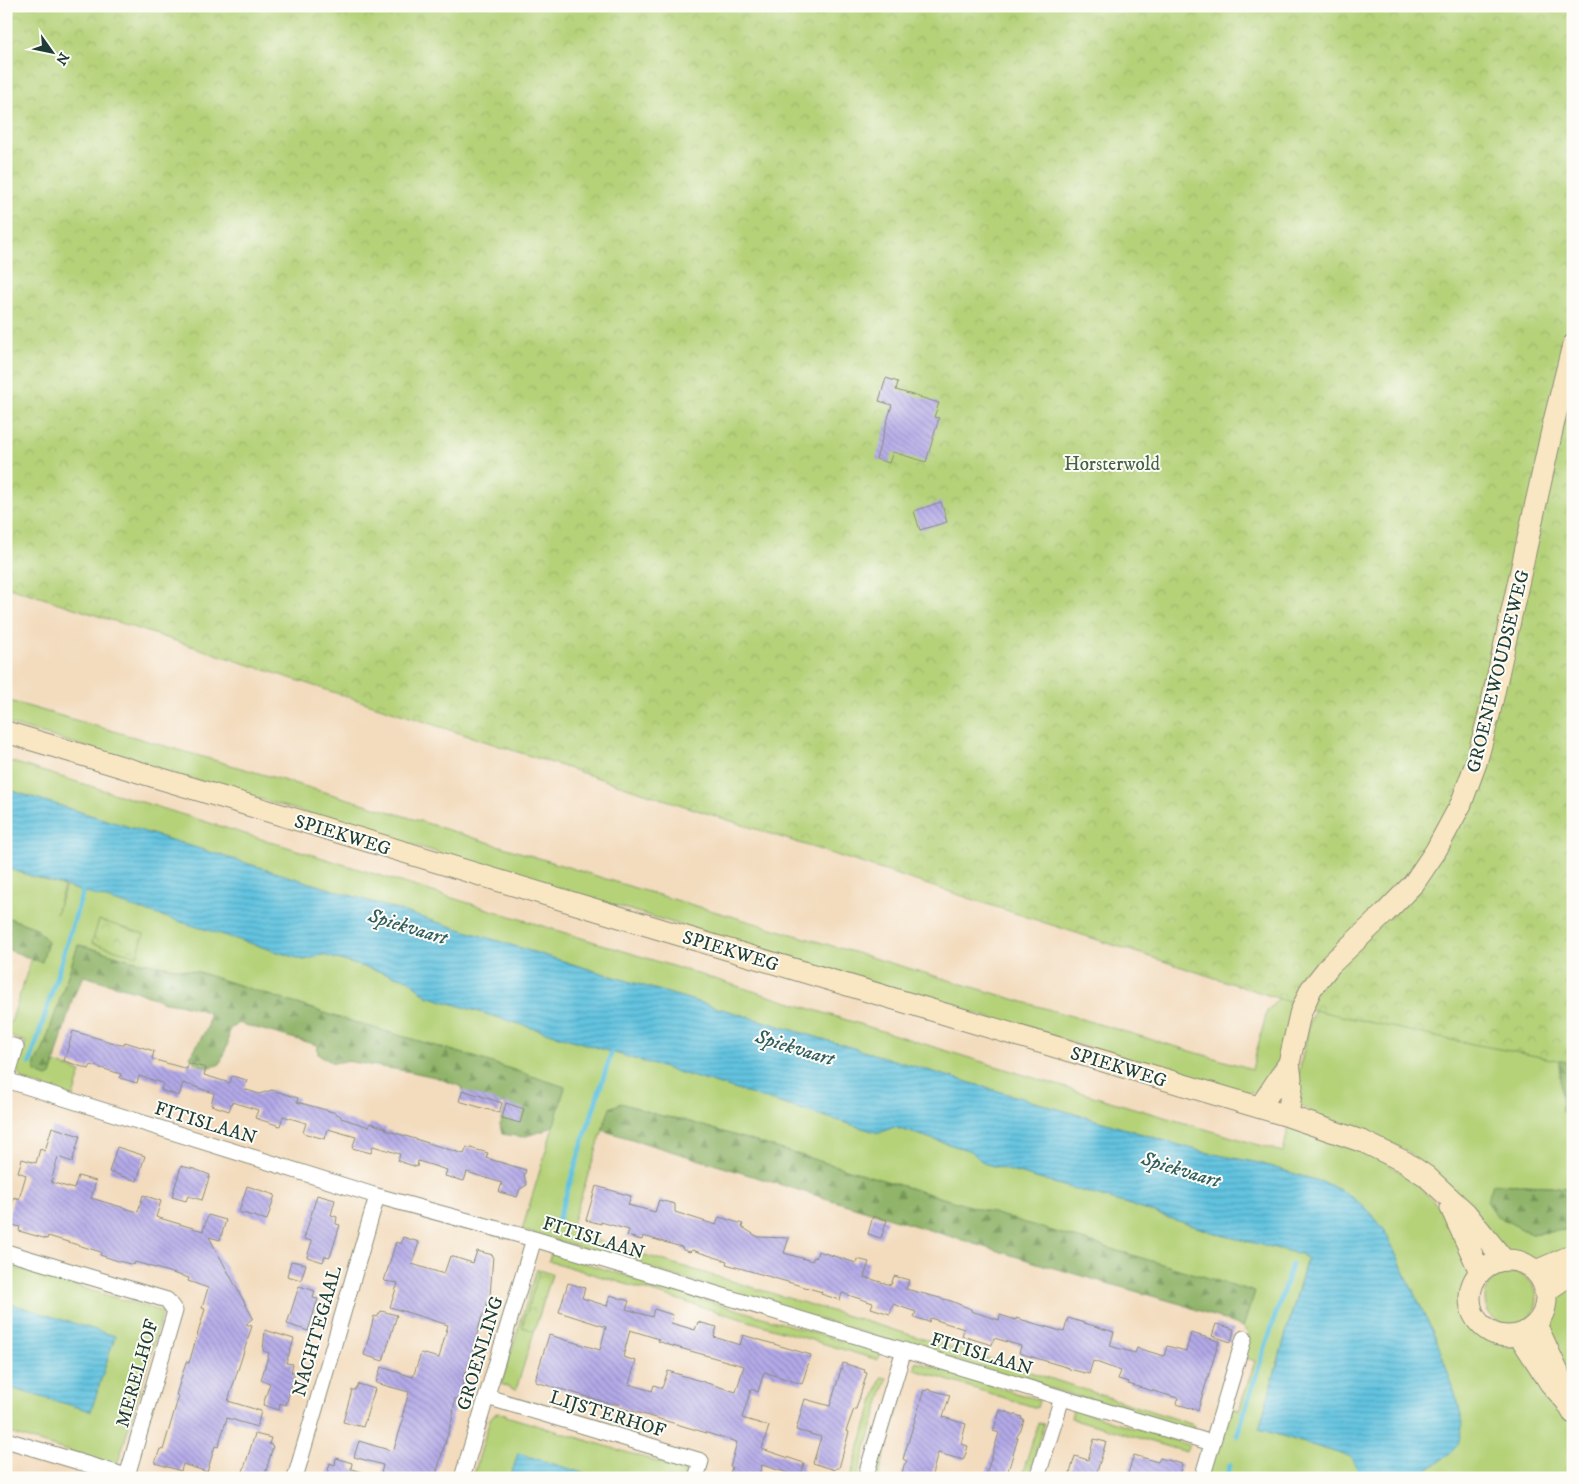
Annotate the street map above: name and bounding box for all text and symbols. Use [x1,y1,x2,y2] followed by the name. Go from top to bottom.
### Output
[28,28,78,78] north arrow
[51,49,73,69] text: N
[1064,453,1160,476] park label: Horsterwold
[1462,567,1535,775] street label: GROENEWOUDSEWEG
[292,810,394,861] street label: SPIEKWEG
[364,903,452,952] water label: Spiekvaart
[680,926,782,977] street label: SPIEKWEG
[751,1024,839,1073] water label: Spiekvaart
[1068,1042,1170,1093] street label: SPIEKWEG
[152,1097,259,1150] street label: FITISLAAN
[1137,1146,1225,1195] water label: Spiekvaart
[540,1212,647,1265] street label: FITISLAAN
[288,1263,347,1399] street label: NACHTEGAAL
[452,1294,509,1413] street label: GROENLING
[111,1316,164,1430] street label: MERELHOF
[928,1328,1035,1381] street label: FITISLAAN
[547,1386,669,1443] street label: LIJSTERHOF

